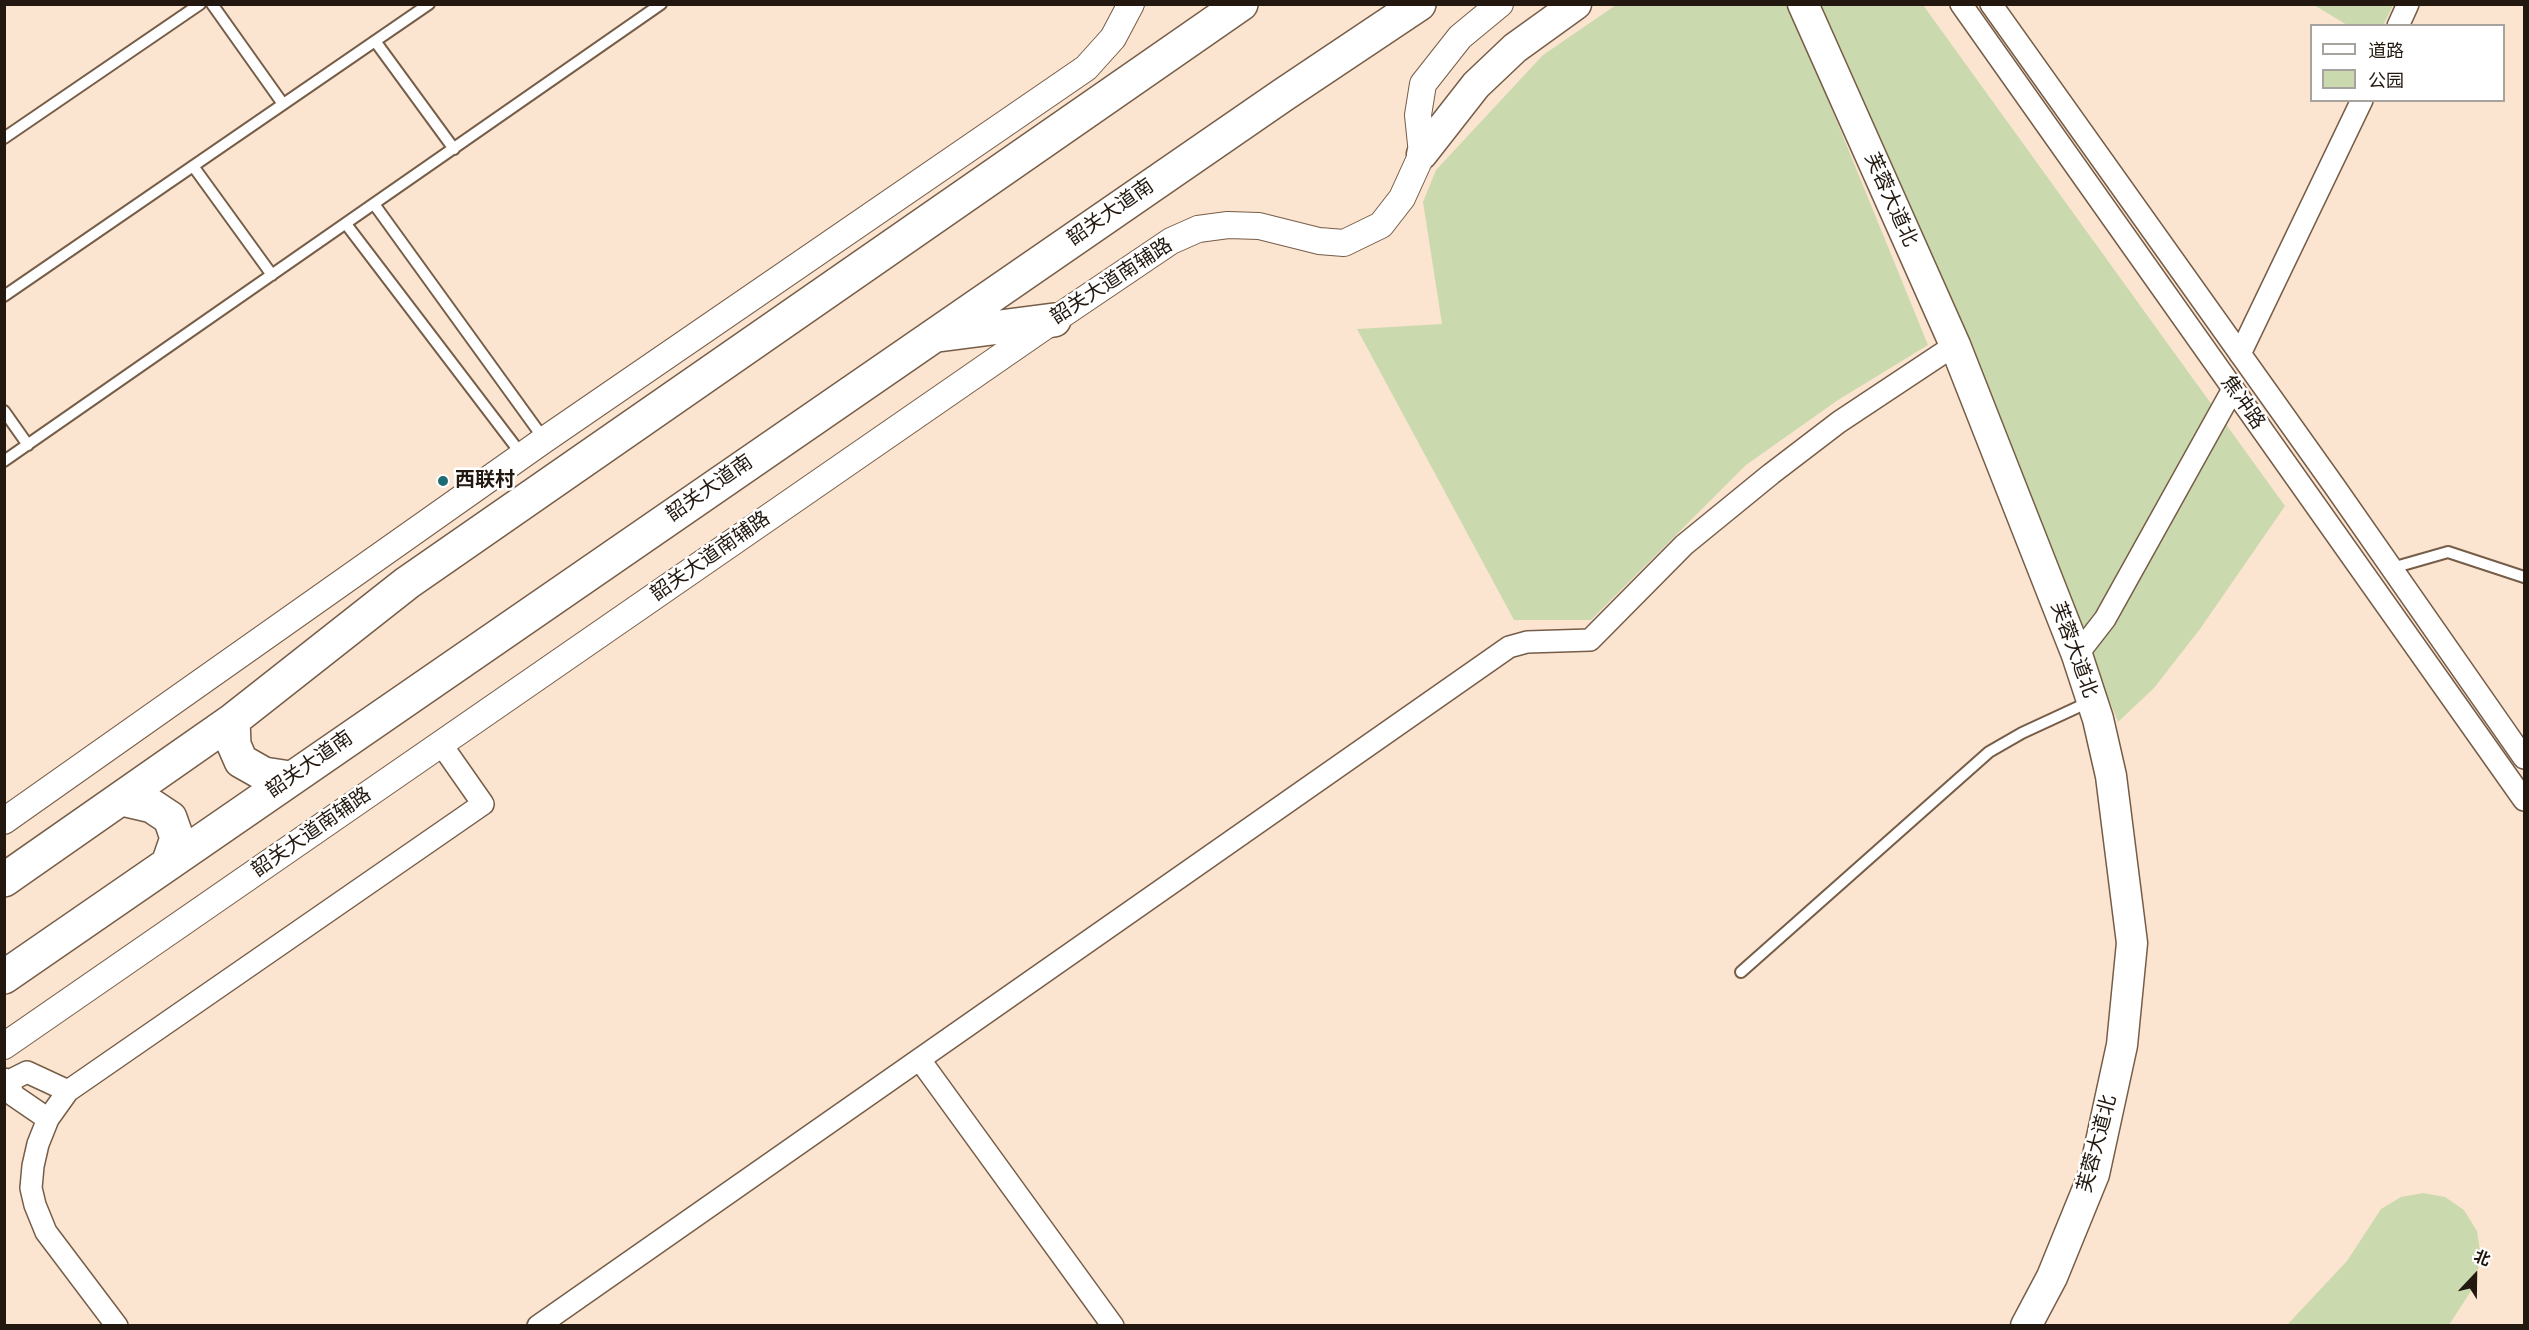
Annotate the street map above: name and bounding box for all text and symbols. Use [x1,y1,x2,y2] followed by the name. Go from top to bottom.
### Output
[2310,24,2505,102] legend
[2368,41,2404,62] text: 道路
[2368,71,2404,92] text: 公园
[1859,149,1921,251] street label: 芙蓉大道北
[1063,174,1159,252] street label: 韶关大道南
[1047,234,1177,330] street label: 韶关大道南辅路
[2215,372,2269,434] street label: 焦冲路
[662,450,758,528] street label: 韶关大道南
[455,469,515,493] place label: 西联村
[436,474,450,488] marker: 西联村
[647,507,775,607] street label: 韶关大道南辅路
[2045,599,2101,701] street label: 芙蓉大道北
[262,726,358,804] street label: 韶关大道南
[248,783,376,883] street label: 韶关大道南辅路
[2073,1093,2123,1195] street label: 芙蓉大道北
[2445,1246,2505,1306] north arrow
[2471,1247,2493,1271] text: 北

